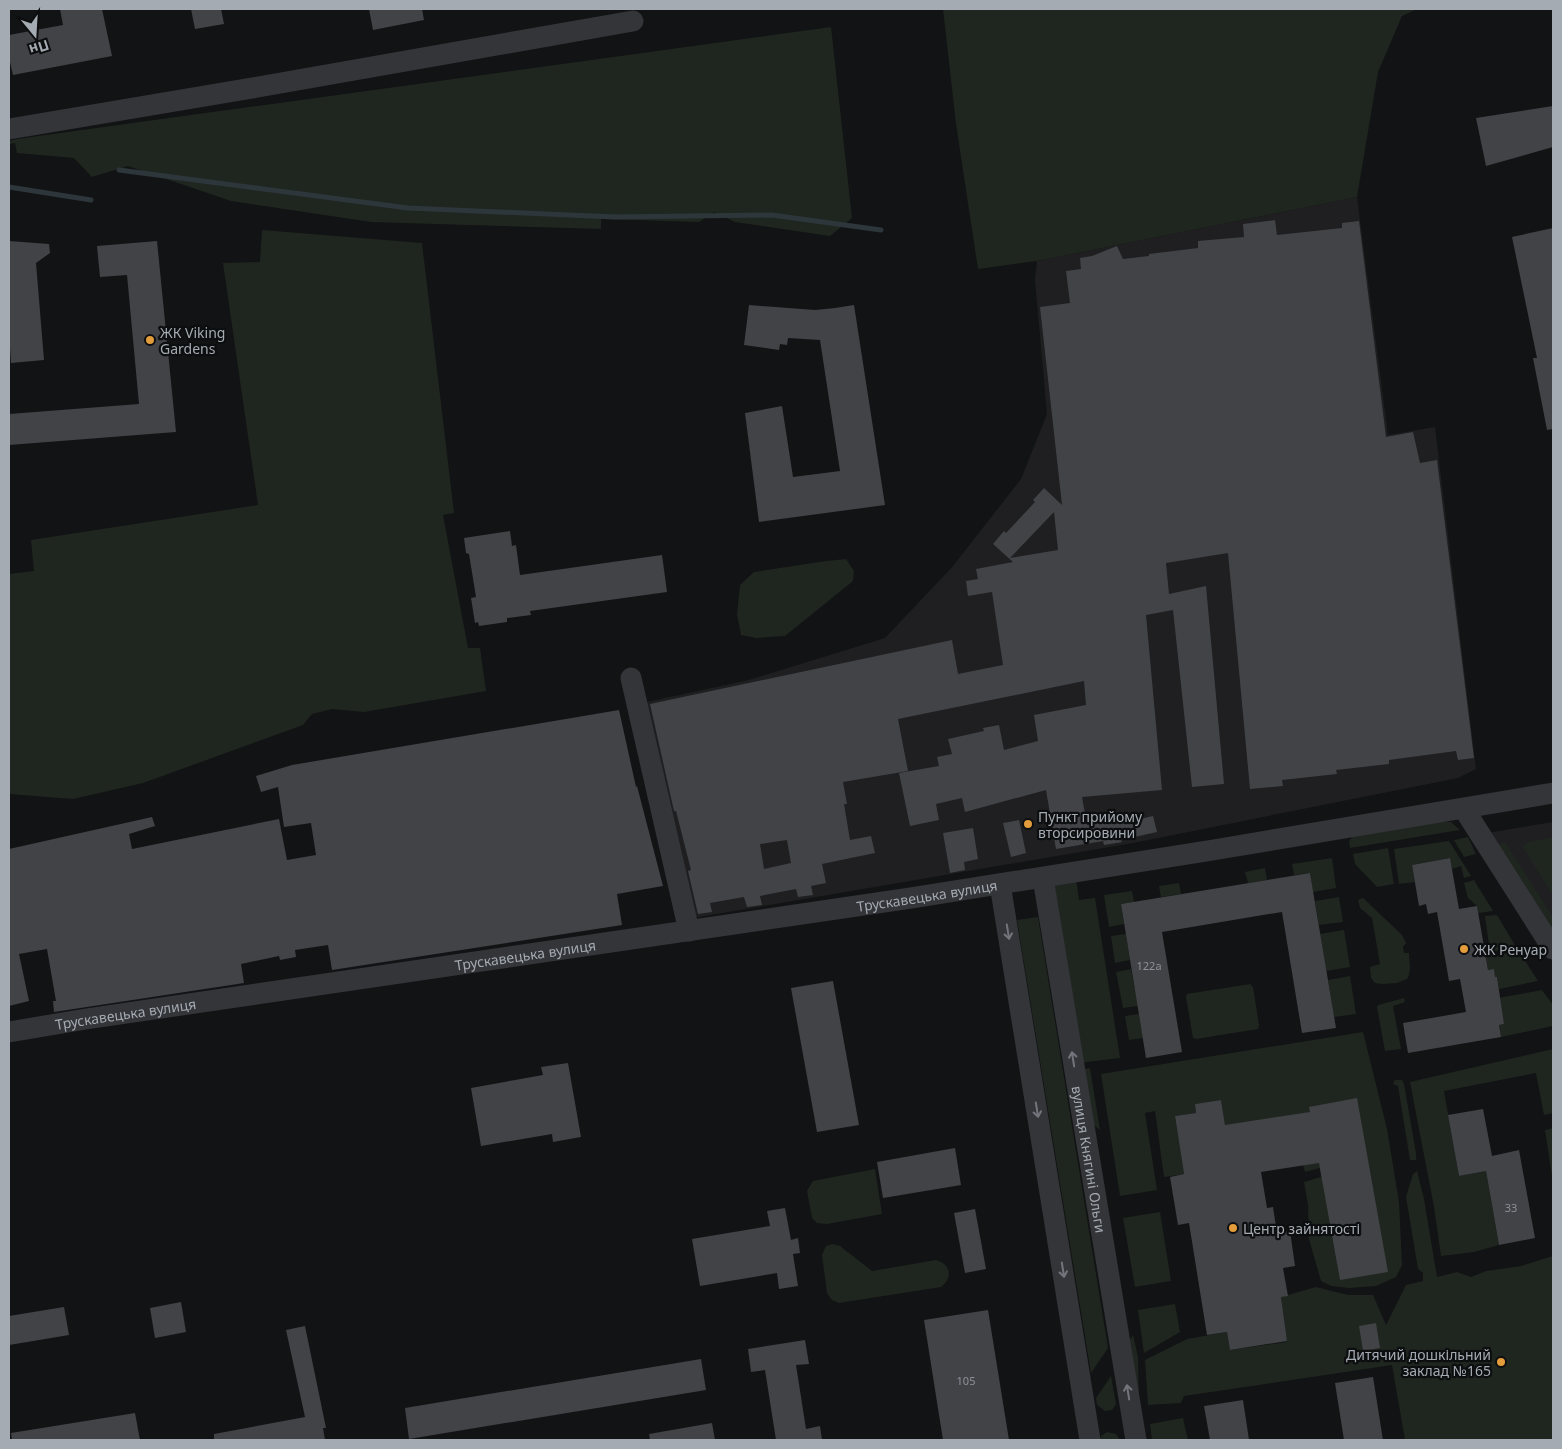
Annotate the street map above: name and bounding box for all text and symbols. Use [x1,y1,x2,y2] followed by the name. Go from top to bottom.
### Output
[10,10,60,60] north arrow
[27,36,52,60] text: Пн
[160,323,225,358] place label: ЖК Viking Gardens
[144,334,156,346] marker: ЖК Viking Gardens
[1038,807,1143,842] place label: Пункт прийому вторсировини
[1022,818,1034,830] marker: Пункт прийому вторсировини
[855,875,999,915] street label: Трускавецька вулиця
[1003,924,1013,940] one-way arrow
[453,935,597,974] street label: Трускавецька вулиця
[1474,940,1547,959] place label: ЖК Ренуар
[1458,943,1470,955] marker: ЖК Ренуар
[1137,958,1162,973] house number: 122а
[54,993,197,1034] street label: Трускавецька вулиця
[1067,1052,1077,1068] one-way arrow
[1068,1084,1111,1234] street label: вулиця Княгині Ольги
[1032,1102,1042,1118] one-way arrow
[1505,1200,1517,1215] house number: 33
[1243,1219,1360,1238] place label: Центр зайнятості
[1227,1222,1239,1234] marker: Центр зайнятості
[1058,1262,1068,1278] one-way arrow
[1346,1345,1491,1380] place label: Дитячий дошкільний заклад №165
[1495,1356,1507,1368] marker: Дитячий дошкільний заклад №165
[957,1373,975,1388] house number: 105
[1123,1385,1133,1401] one-way arrow

